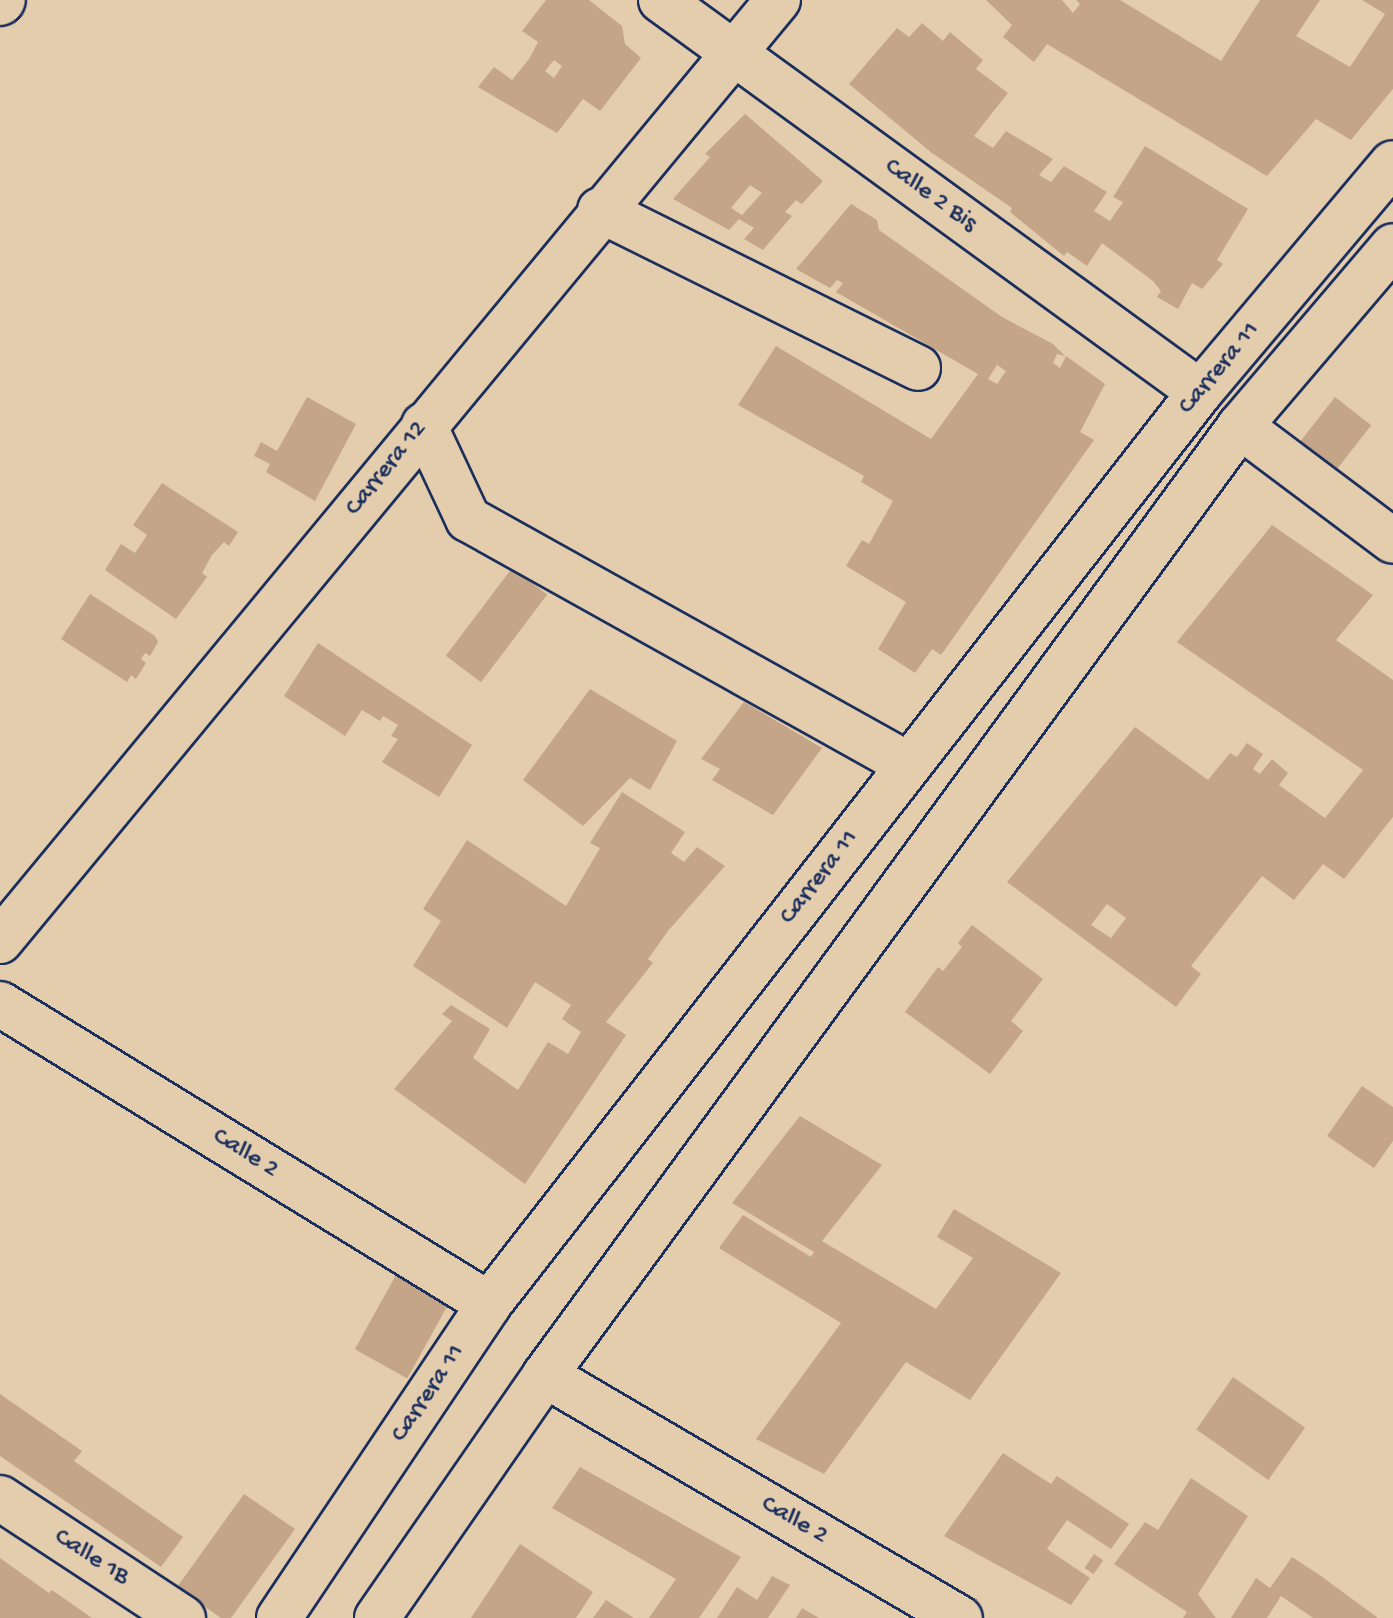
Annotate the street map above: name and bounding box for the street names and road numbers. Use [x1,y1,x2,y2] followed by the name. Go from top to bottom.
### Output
[878,152,982,240] street label: Calle 2 Bis
[1172,316,1268,422] street label: Carrera 11
[339,415,435,523] street label: Carrera 12
[773,825,867,931] street label: Carrera 11
[206,1122,284,1186] street label: Calle 2
[385,1339,473,1449] street label: Carrera 11
[755,1489,833,1553] street label: Calle 2
[48,1522,134,1594] street label: Calle 1B

